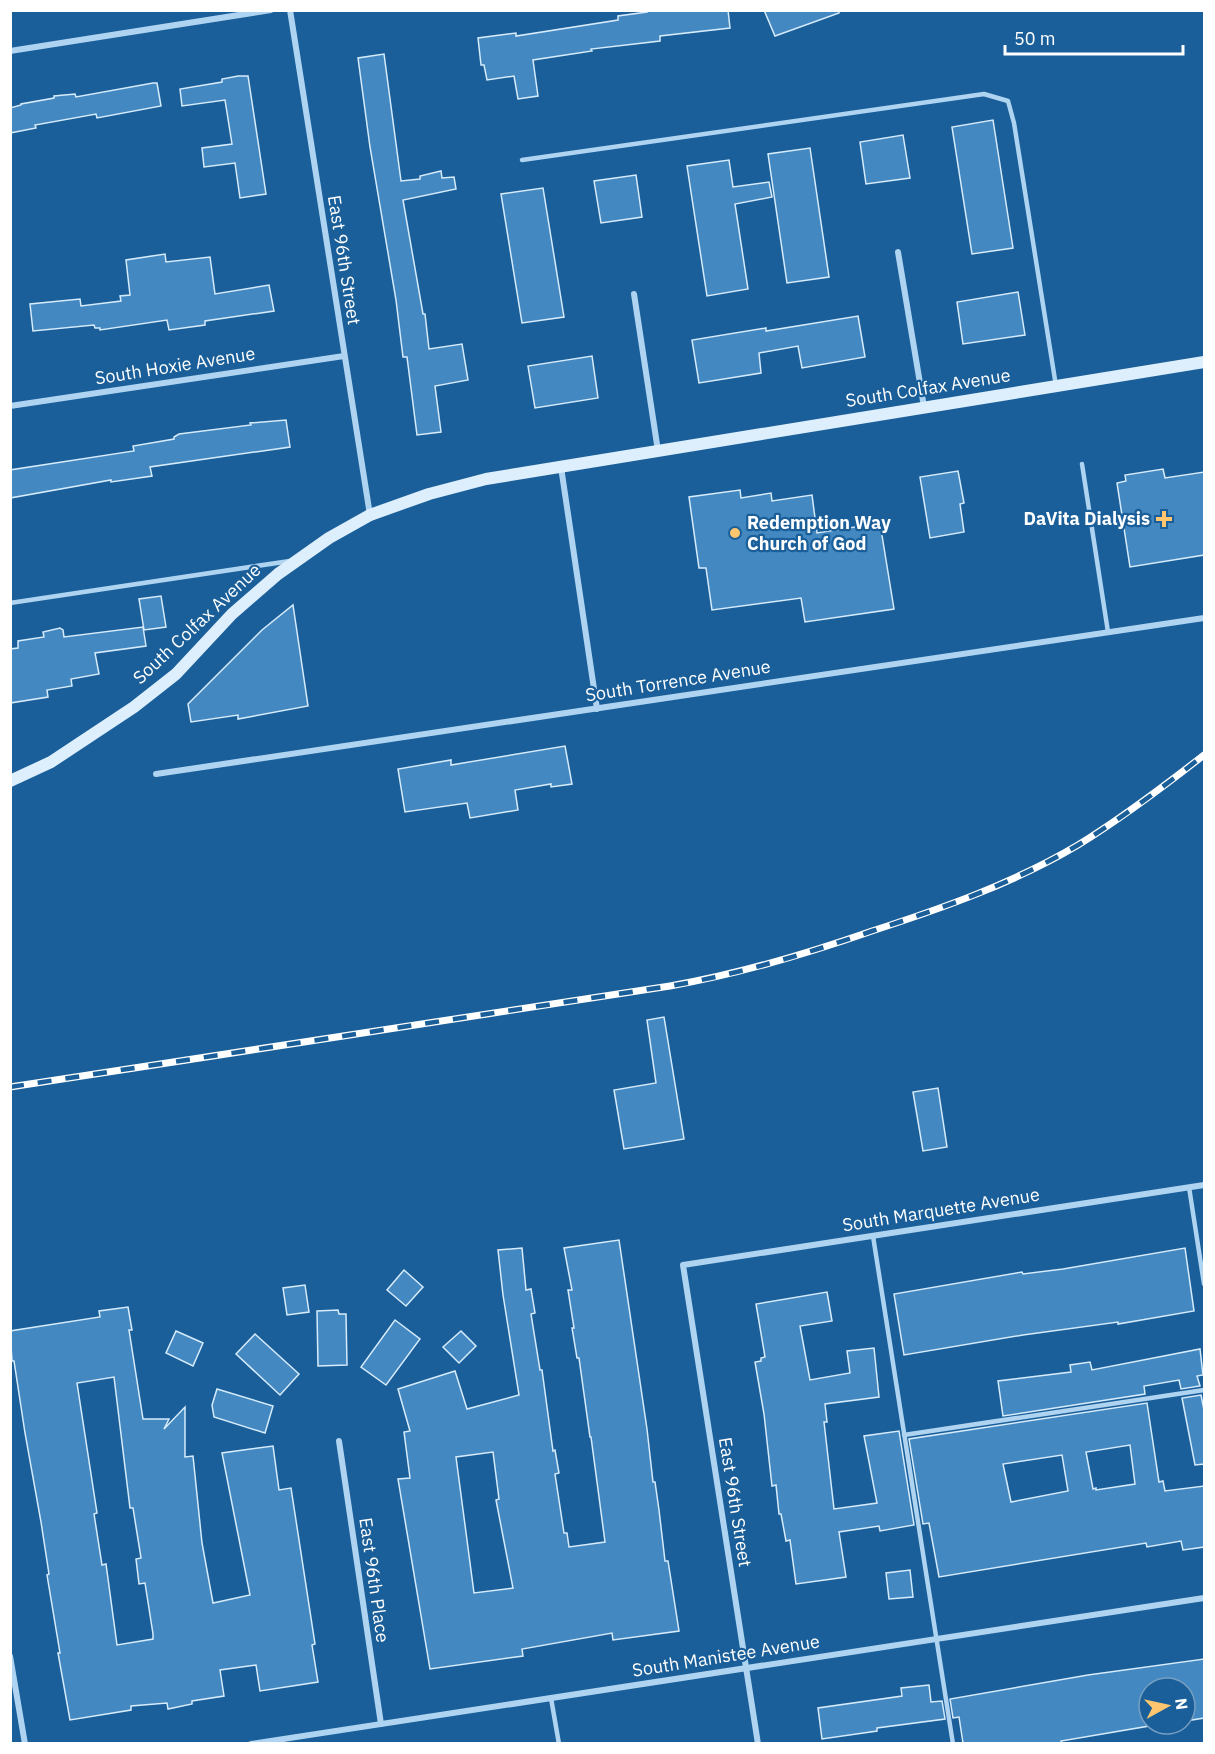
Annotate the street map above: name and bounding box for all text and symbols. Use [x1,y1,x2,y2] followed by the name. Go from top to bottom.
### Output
[1005,18,1184,56] scale bar
[1014,27,1056,50] text: 50 m
[323,193,366,326] street label: East 96th Street
[93,341,257,390] street label: South Hoxie Avenue
[844,363,1012,412] street label: South Colfax Avenue
[1023,507,1150,530] place label: DaVita Dialysis
[1155,510,1173,528] marker: DaVita Dialysis
[747,511,891,555] place label: Redemption Way Church of God
[728,526,742,540] marker: Redemption Way Church of God
[128,558,266,689] street label: South Colfax Avenue
[584,654,772,707] street label: South Torrence Avenue
[841,1183,1041,1236] street label: South Marquette Avenue
[714,1435,757,1568] street label: East 96th Street
[354,1516,395,1644] street label: East 96th Place
[631,1629,821,1682] street label: South Manistee Avenue
[1137,1676,1197,1736] north arrow
[1171,1697,1193,1711] text: N

